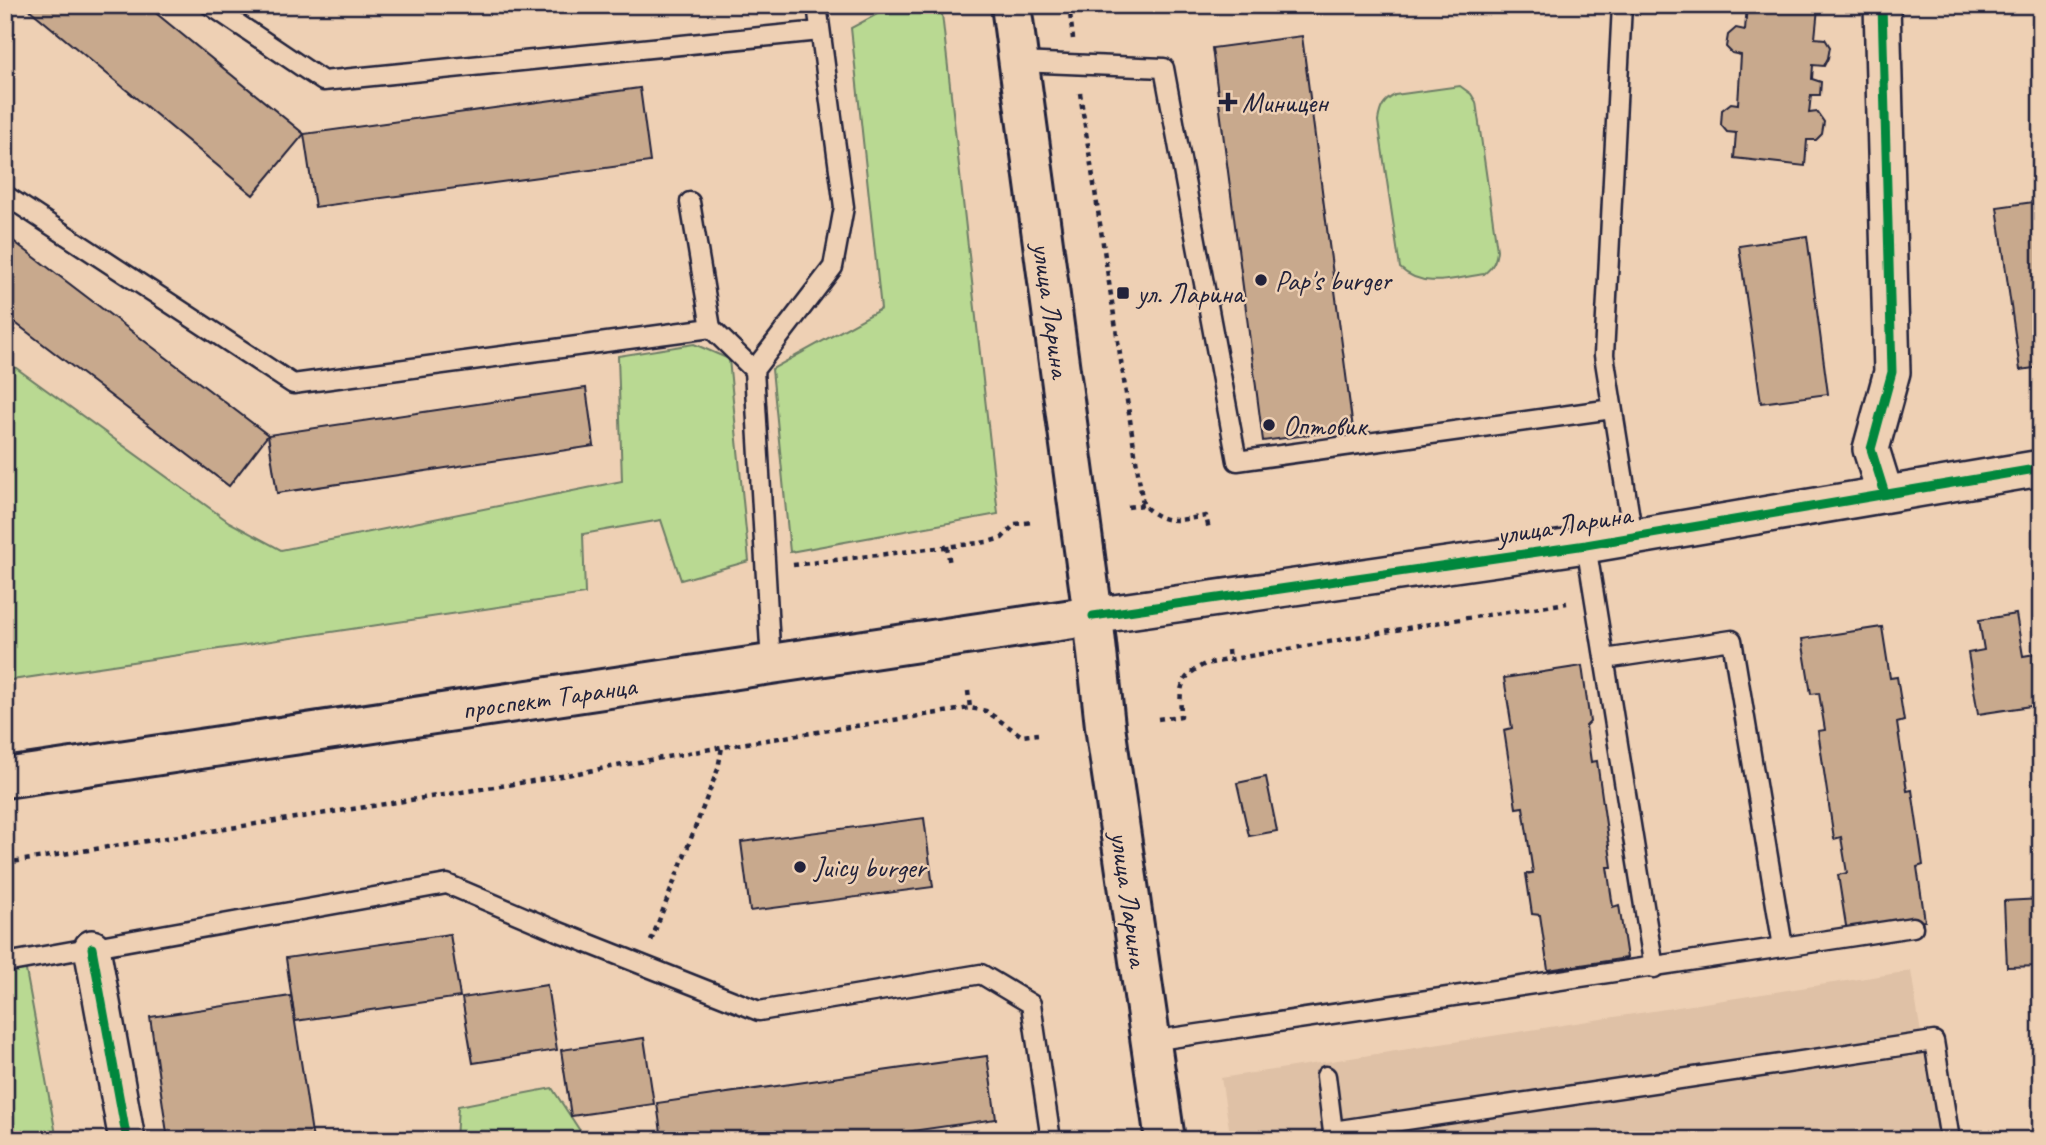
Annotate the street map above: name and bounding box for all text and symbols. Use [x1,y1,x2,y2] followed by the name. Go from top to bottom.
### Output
[1242,85,1330,120] place label: Миницен
[1220,94,1236,110] marker: Миницен
[1024,238,1079,382] street label: улица Ларина
[1275,263,1393,298] place label: Pap's burger
[1253,272,1269,288] marker: Pap's burger
[1135,276,1246,311] place label: ул. Ларина
[1115,285,1131,301] marker: ул. Ларина
[1283,408,1369,443] place label: Оптовик
[1261,417,1277,433] marker: Оптовик
[1492,496,1636,553] street label: улица Ларина
[460,668,640,727] street label: проспект Таранца
[1102,827,1157,971] street label: улица Ларина
[812,850,928,885] place label: Juicy burger
[792,859,808,875] marker: Juicy burger

